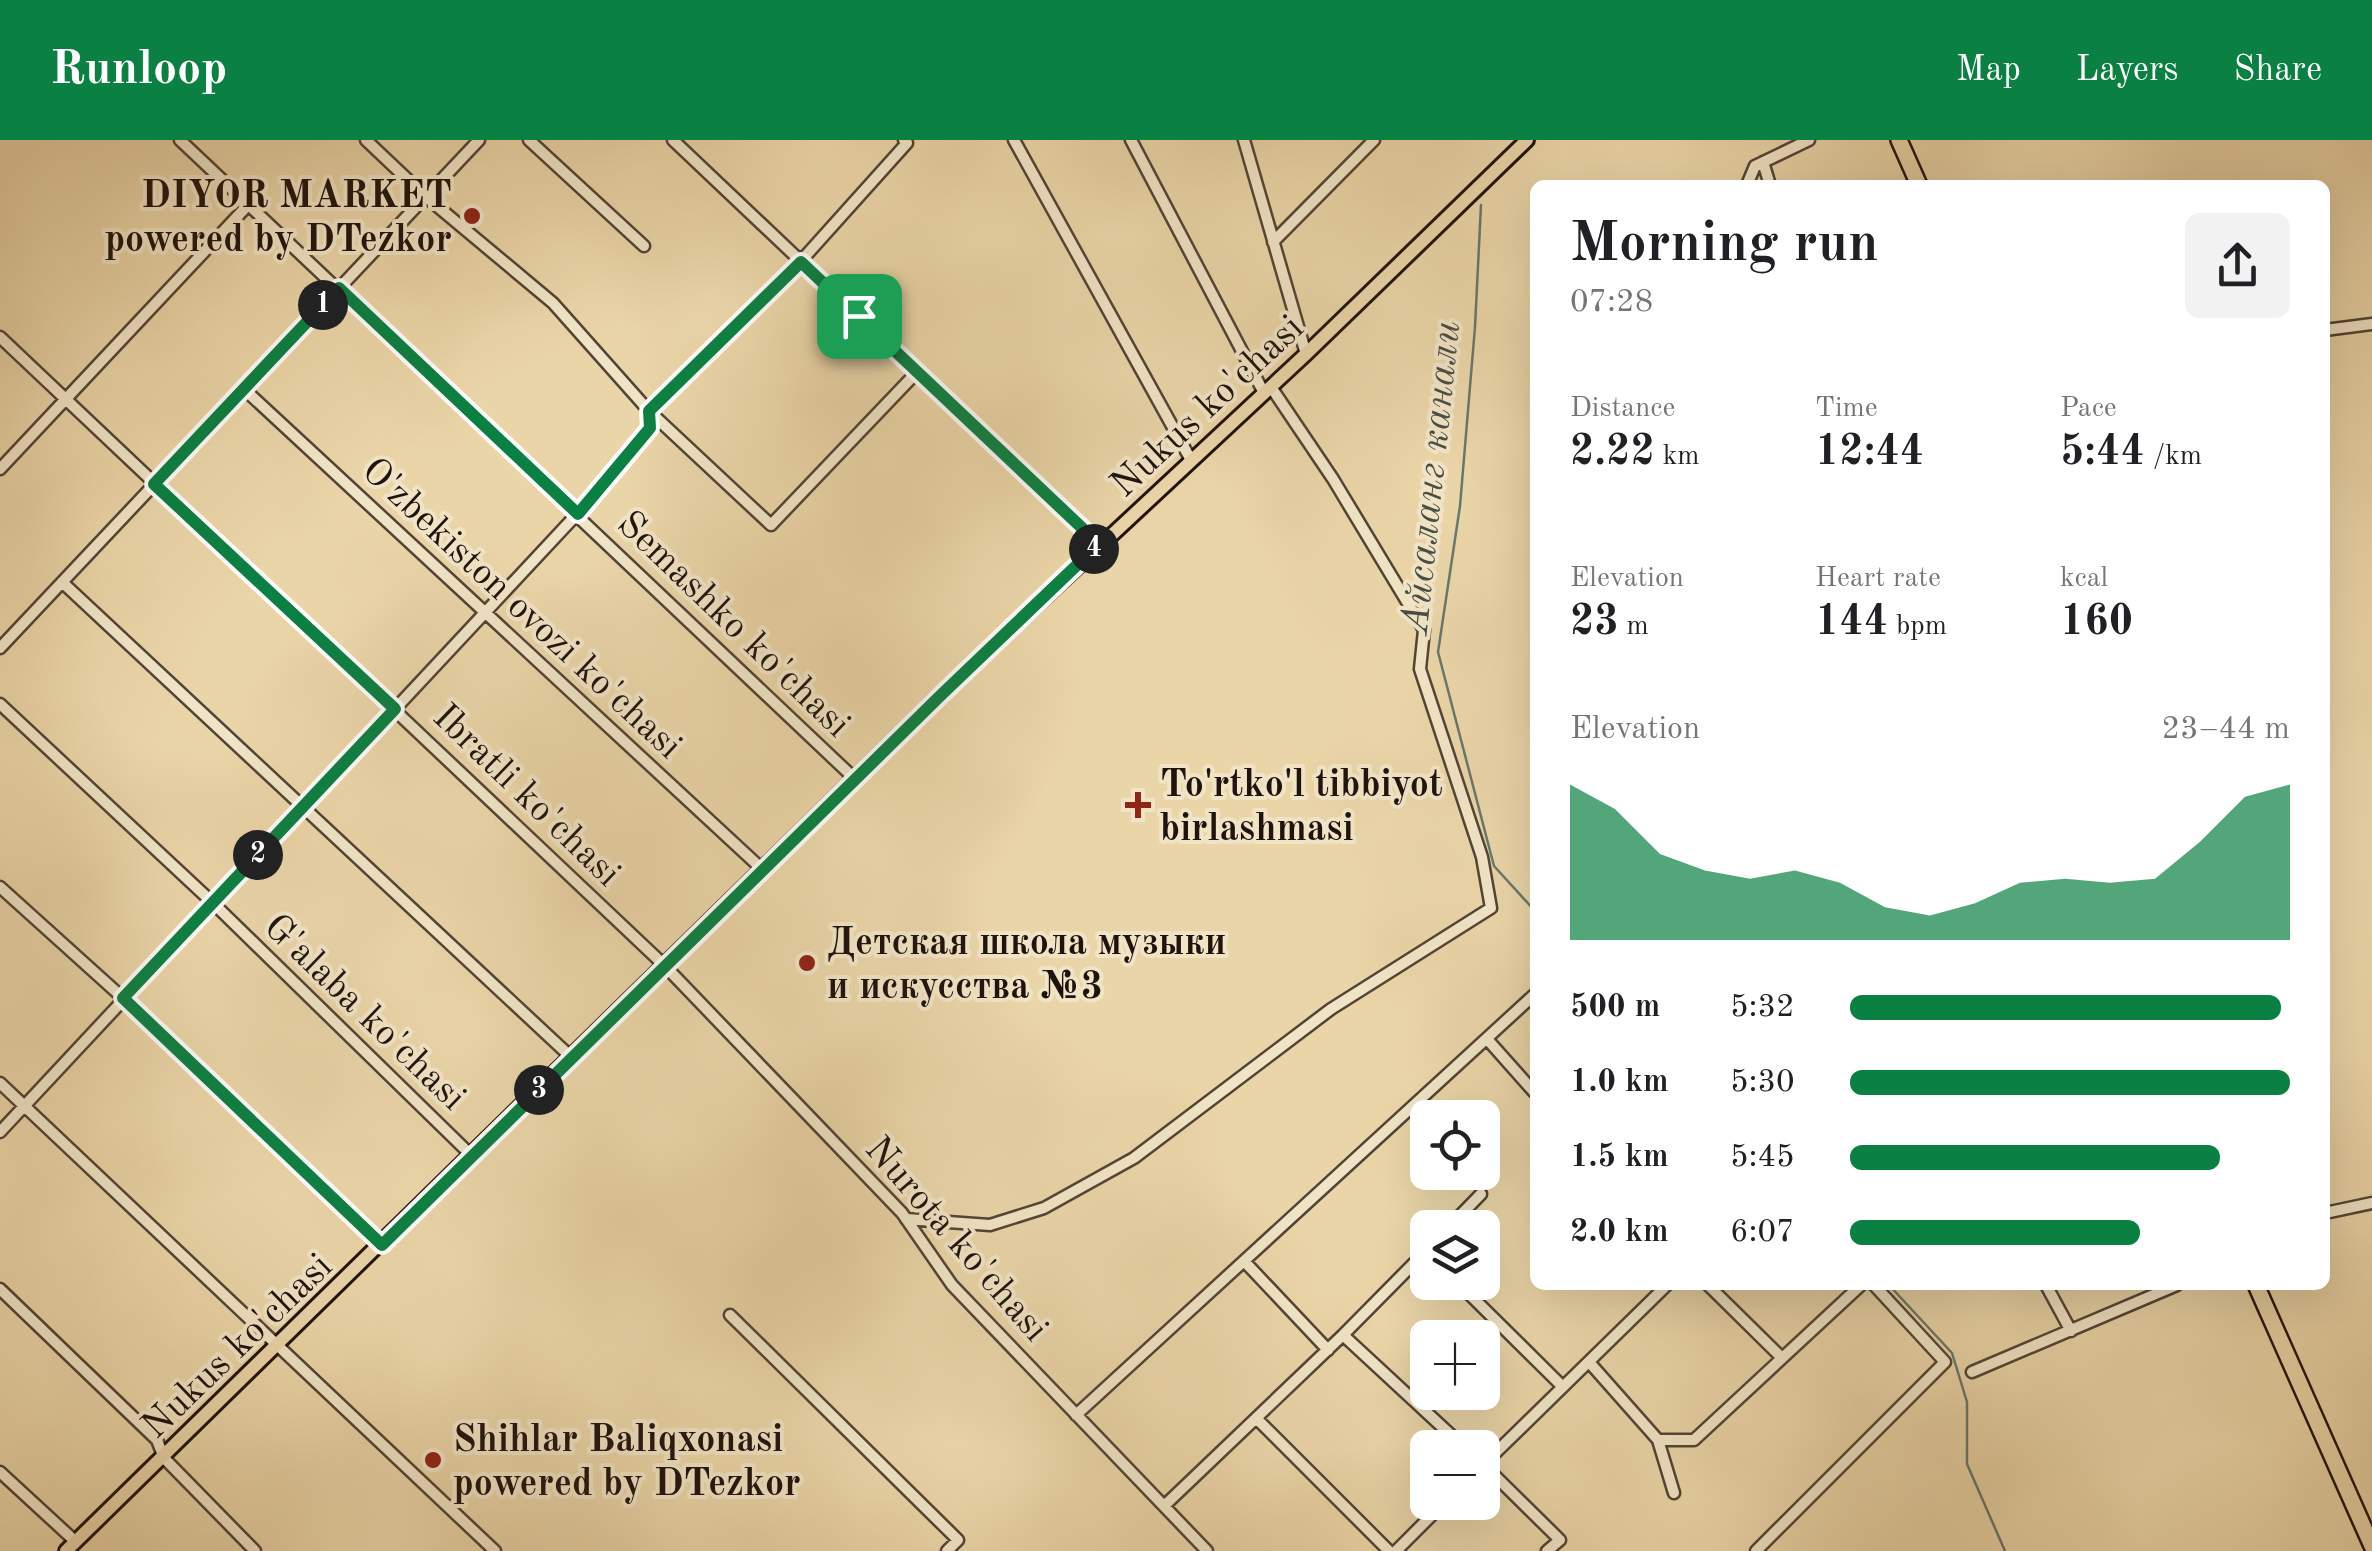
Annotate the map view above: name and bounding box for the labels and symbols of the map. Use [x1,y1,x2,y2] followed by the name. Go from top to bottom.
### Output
[104,178,452,260] place label: DIYOR MARKET powered by DTezkor
[461,205,483,227] marker: DIYOR MARKET powered by DTezkor
[817,274,902,359] pin
[298,280,348,330] pin: 1
[1105,309,1311,505] street label: Nukus ko'chasi
[1396,319,1469,638] water label: Айсаланг канали
[354,451,688,767] street label: O'zbekiston ovozi ko'chasi
[609,505,856,745] street label: Semashko ko'chasi
[1069,524,1119,574] pin: 4
[425,698,627,894] street label: Ibratli ko'chasi
[1160,767,1443,849] place label: To'rtko'l tibbiyot birlashmasi
[1125,792,1151,818] marker: To'rtko'l tibbiyot birlashmasi
[233,830,283,880] pin: 2
[256,908,472,1118] street label: G'alaba ko'chasi
[827,925,1226,1007] place label: Детская школа музыки и искусства №3
[796,952,818,974] marker: Детская школа музыки и искусства №3
[514,1065,564,1115] pin: 3
[857,1130,1054,1349] street label: Nurota ko'chasi
[136,1248,340,1447] street label: Nukus ko'chasi
[453,1422,801,1504] place label: Shihlar Baliqxonasi powered by DTezkor
[422,1449,444,1471] marker: Shihlar Baliqxonasi powered by DTezkor

